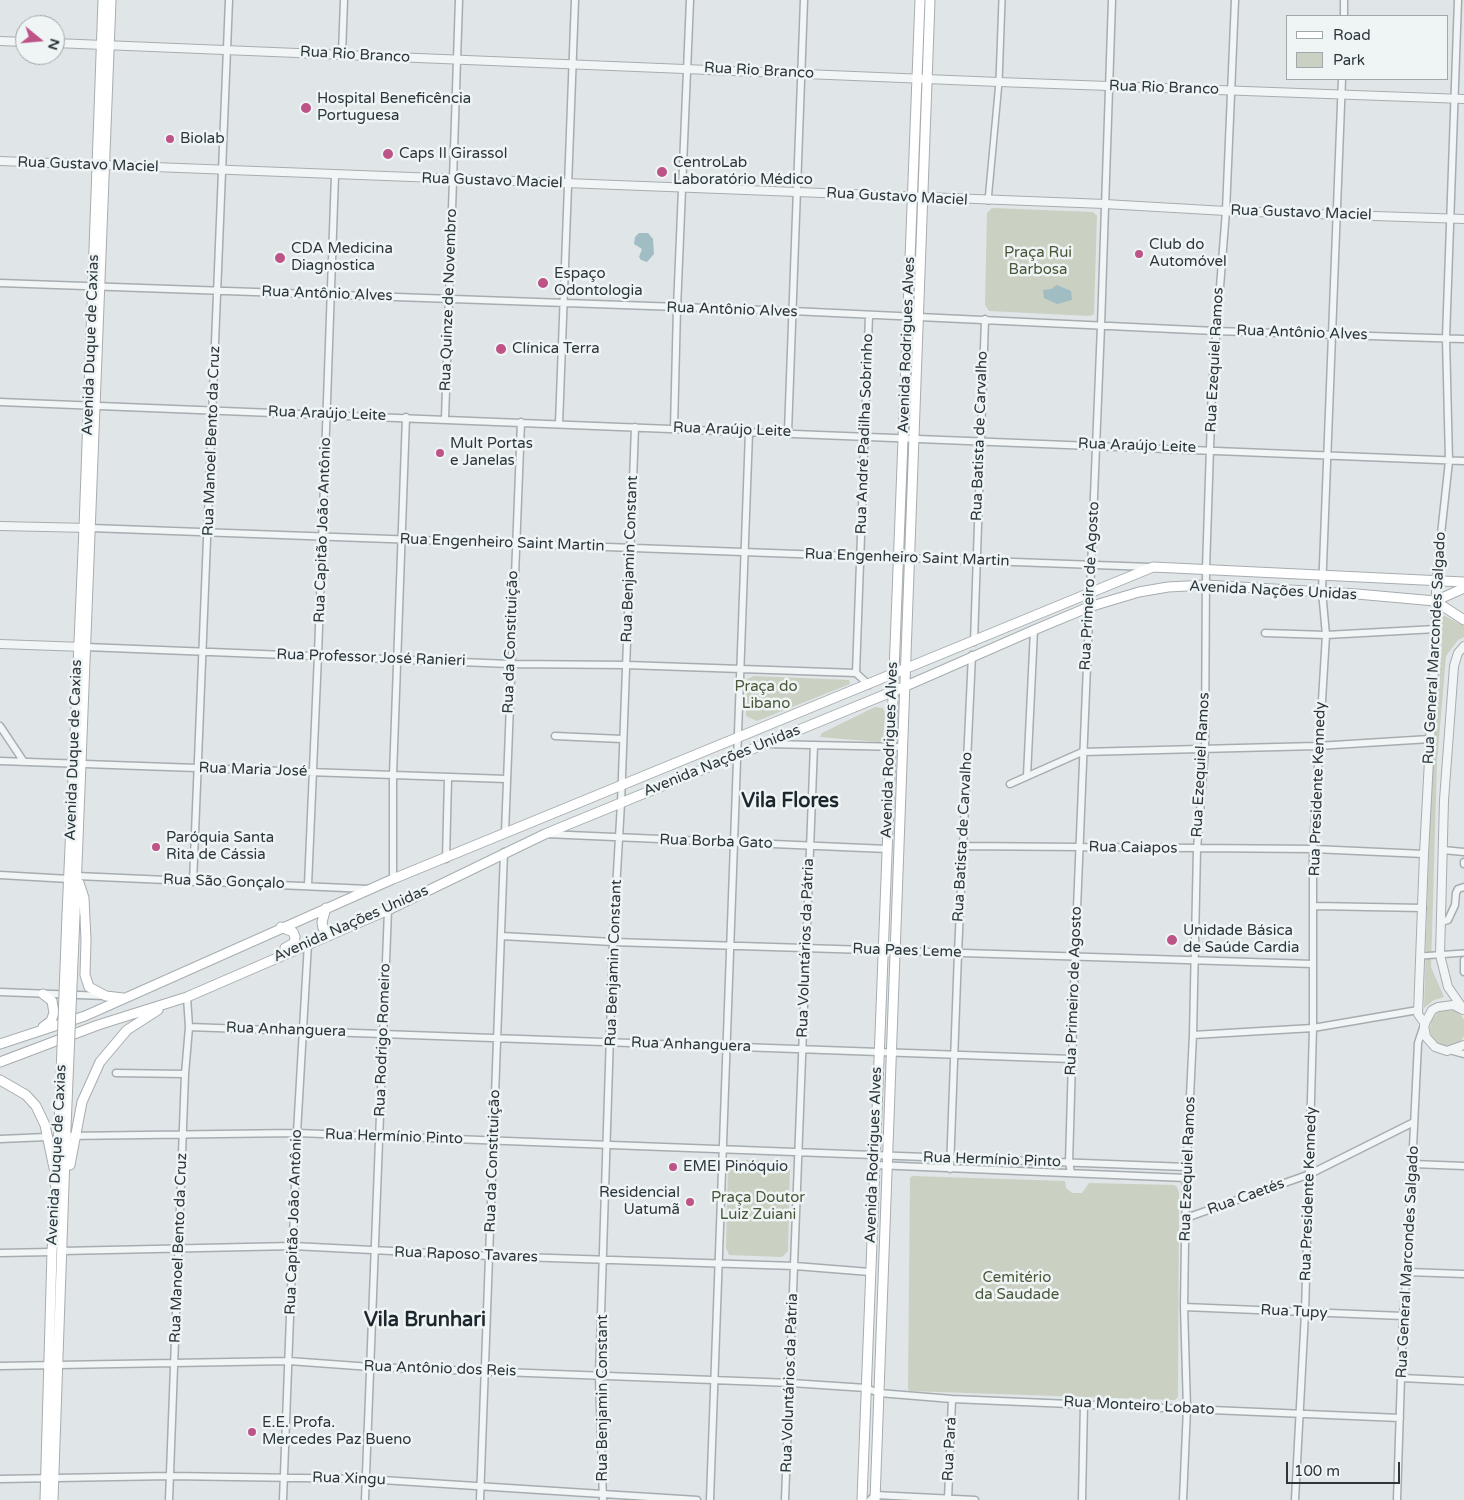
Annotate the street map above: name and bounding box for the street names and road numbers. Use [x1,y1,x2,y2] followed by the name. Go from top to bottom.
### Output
[299,43,411,67] street label: Rua Rio Branco
[703,59,815,83] street label: Rua Rio Branco
[1109,77,1219,99] street label: Rua Rio Branco
[17,154,159,176] street label: Rua Gustavo Maciel
[421,170,563,192] street label: Rua Gustavo Maciel
[826,184,968,210] street label: Rua Gustavo Maciel
[1230,202,1372,224] street label: Rua Gustavo Maciel
[437,208,461,392] street label: Rua Quinze de Novembro
[79,254,103,436] street label: Avenida Duque de Caxias
[895,256,919,434] street label: Avenida Rodrigues Alves
[261,283,393,305] street label: Rua Antônio Alves
[1202,287,1228,433] street label: Rua Ezequiel Ramos
[666,299,798,321] street label: Rua Antônio Alves
[1236,322,1368,344] street label: Rua Antônio Alves
[852,333,878,535] street label: Rua André Padilha Sobrinho
[200,346,224,536] street label: Rua Manoel Bento da Cruz
[968,351,992,521] street label: Rua Batista de Carvalho
[268,403,386,425] street label: Rua Araújo Leite
[673,419,791,441] street label: Rua Araújo Leite
[1078,435,1196,457] street label: Rua Araújo Leite
[311,437,335,623] street label: Rua Capitão João Antônio
[618,475,642,643] street label: Rua Benjamin Constant
[1077,501,1103,671] street label: Rua Primeiro de Agosto
[399,530,605,556] street label: Rua Engenheiro Saint Martin
[1420,531,1450,765] street label: Rua General Marcondes Salgado
[804,545,1010,571] street label: Rua Engenheiro Saint Martin
[500,570,522,714] street label: Rua da Constituição
[1189,578,1357,604] street label: Avenida Nações Unidas
[276,646,466,670] street label: Rua Professor José Ranieri
[62,659,86,841] street label: Avenida Duque de Caxias
[878,661,902,839] street label: Avenida Rodrigues Alves
[1188,692,1214,838] street label: Rua Ezequiel Ramos
[1306,701,1330,877] street label: Rua Presidente Kennedy
[641,721,803,801] street label: Avenida Nações Unidas
[950,752,976,922] street label: Rua Batista de Carvalho
[198,759,308,781] street label: Rua Maria José
[659,831,773,853] street label: Rua Borba Gato
[1088,838,1178,858] street label: Rua Caiapos
[794,858,818,1038] street label: Rua Voluntários da Pátria
[163,871,285,893] street label: Rua São Gonçalo
[602,879,626,1047] street label: Rua Benjamin Constant
[271,882,431,966] street label: Avenida Nações Unidas
[1062,906,1086,1076] street label: Rua Primeiro de Agosto
[852,940,962,962] street label: Rua Paes Leme
[371,963,395,1117] street label: Rua Rodrigo Romeiro
[226,1019,346,1041] street label: Rua Anhanguera
[631,1034,751,1056] street label: Rua Anhanguera
[43,1064,71,1246] street label: Avenida Duque de Caxias
[862,1066,886,1244] street label: Avenida Rodrigues Alves
[482,1089,504,1233] street label: Rua da Constituição
[1176,1096,1200,1242] street label: Rua Ezequiel Ramos
[1297,1106,1321,1282] street label: Rua Presidente Kennedy
[325,1126,463,1148] street label: Rua Hermínio Pinto
[282,1129,306,1315] street label: Rua Capitão João Antônio
[1393,1145,1423,1379] street label: Rua General Marcondes Salgado
[923,1149,1061,1171] street label: Rua Hermínio Pinto
[167,1153,191,1343] street label: Rua Manoel Bento da Cruz
[1205,1175,1287,1219] street label: Rua Caetés
[394,1243,538,1267] street label: Rua Raposo Tavares
[778,1293,802,1473] street label: Rua Voluntários da Pátria
[1260,1301,1328,1323] street label: Rua Tupy
[594,1314,612,1482] street label: Rua Benjamin Constant
[363,1357,517,1381] street label: Rua Antônio dos Reis
[1063,1393,1215,1419] street label: Rua Monteiro Lobato
[939,1416,961,1482] street label: Rua Pará
[312,1469,386,1489] street label: Rua Xingu

